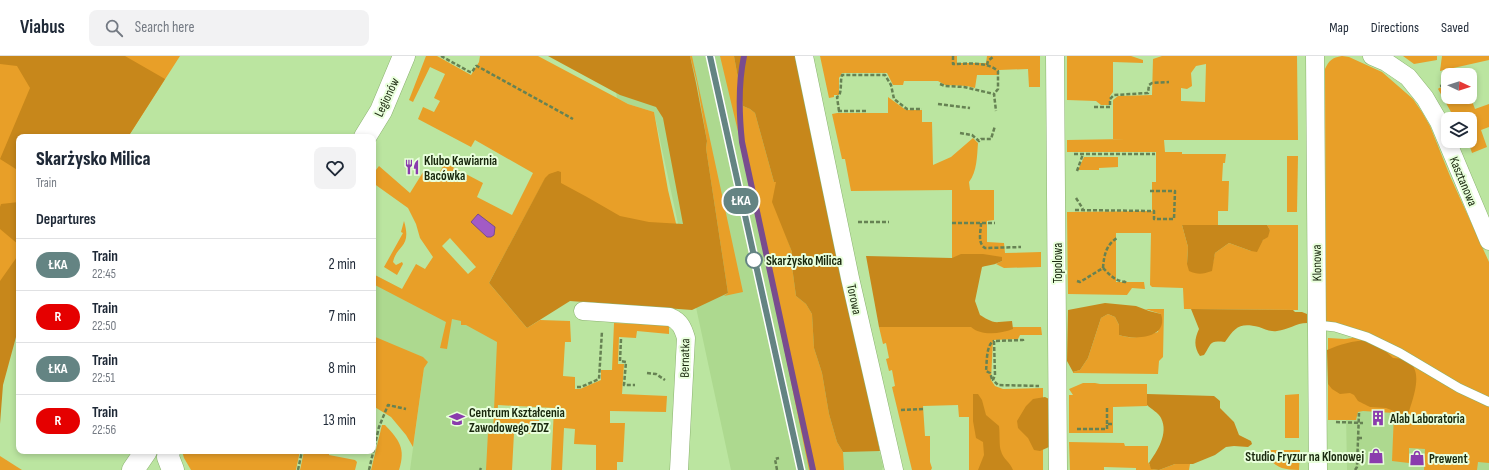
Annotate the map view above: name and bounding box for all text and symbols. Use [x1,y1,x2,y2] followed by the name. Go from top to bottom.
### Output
[89,10,369,46] search box
[20,16,65,39] text: Viabus
[103,17,125,39] icon: search
[135,18,194,37] text: Search here
[1329,19,1349,36] text: Map
[1371,19,1419,36] text: Directions
[1441,19,1469,36] text: Saved
[1441,68,1477,104] north arrow
[1441,68,1477,148] map controls
[371,75,403,119] street label: Legionów
[1441,112,1477,148] button: layers
[314,147,356,189] button: heart
[36,148,151,171] text: Skarżysko Milica
[424,153,497,184] place label: Klubo Kawiarnia Bacówka
[1446,154,1481,208] street label: Kasztanowa
[403,158,421,176] restaurant icon: Klubo Kawiarnia Bacówka
[36,175,57,191] text: Train
[718,188,764,214] line badge: ŁKA
[731,192,751,209] text: ŁKA
[36,210,96,229] text: Departures
[1050,243,1066,283] street label: Topolowa
[1309,244,1325,282] street label: Klonowa
[92,247,118,266] text: Train
[745,251,763,269] marker: Skarżysko Milica
[766,253,842,269] place label: Skarżysko Milica
[329,255,356,274] text: 2 min
[48,256,68,273] text: ŁKA
[92,266,116,282] text: 22:45
[843,282,865,316] street label: Torowa
[92,299,118,318] text: Train
[329,307,356,326] text: 7 min
[55,308,61,325] text: R
[92,318,116,334] text: 22:50
[677,338,693,378] street label: Bernatka
[92,351,118,370] text: Train
[328,359,356,378] text: 8 min
[48,360,68,377] text: ŁKA
[92,370,115,386] text: 22:51
[92,403,118,422] text: Train
[469,405,565,436] place label: Centrum Kształcenia Zawodowego ZDZ
[1369,409,1387,427] building icon: Alab Laboratoria
[448,410,466,428] school or university icon: Centrum Kształcenia Zawodowego ZDZ
[323,411,356,430] text: 13 min
[1389,411,1465,427] place label: Alab Laboratoria
[55,412,61,429] text: R
[92,422,116,438] text: 22:56
[1367,447,1385,465] shop icon: Studio Fryzur na Klonowej
[1245,449,1364,465] place label: Studio Fryzur na Klonowej
[1408,449,1426,467] shop icon: Prewent
[1429,451,1468,467] place label: Prewent

